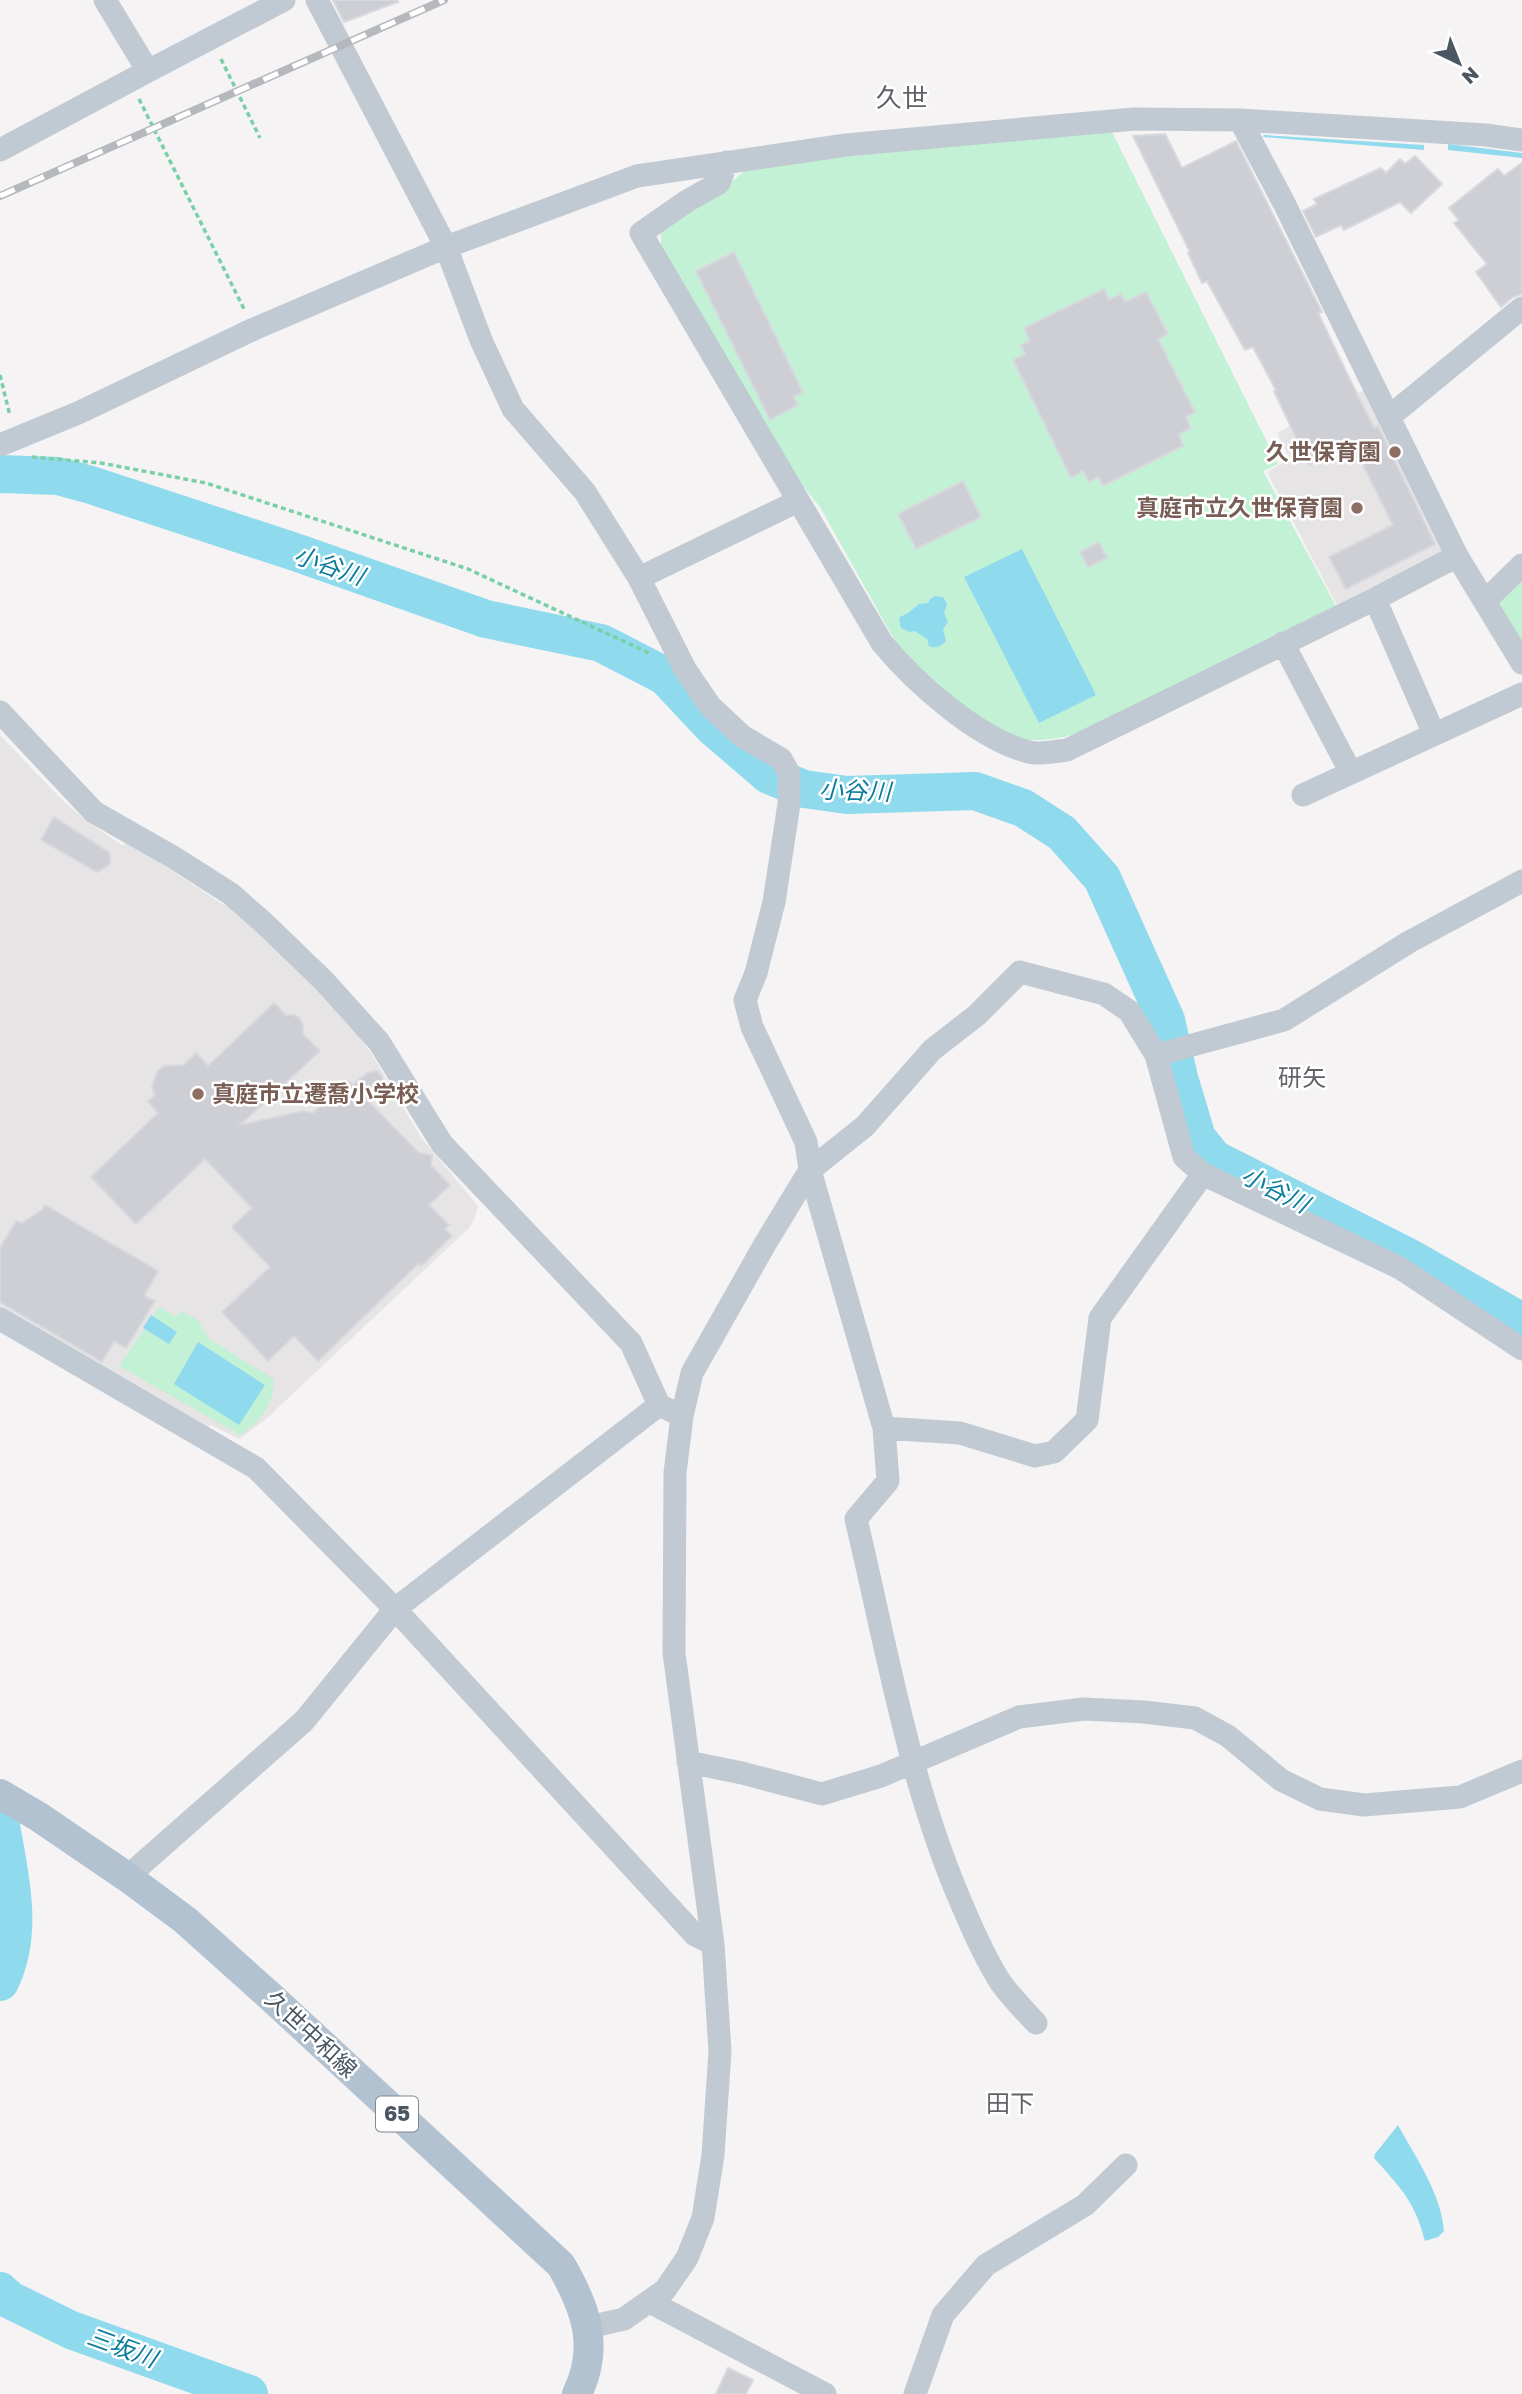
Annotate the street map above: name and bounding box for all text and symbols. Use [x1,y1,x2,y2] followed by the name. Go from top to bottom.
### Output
[1424,28,1494,98] north arrow
[1458,62,1484,89] text: N
[876,82,928,113] district label: 久世
[1266,437,1381,465] place label: 久世保育園
[1387,444,1403,460] marker: 久世保育園
[1136,493,1343,521] place label: 真庭市立久世保育園
[1349,500,1365,516] marker: 真庭市立久世保育園
[291,539,371,591] water label: 小谷川
[819,774,895,805] water label: 小谷川
[1278,1062,1326,1091] district label: 研矢
[212,1079,419,1107] place label: 真庭市立遷喬小学校
[190,1086,206,1102] marker: 真庭市立遷喬小学校
[1237,1159,1317,1219] water label: 小谷川
[260,1984,363,2083] street label: 久世中和線
[986,2088,1034,2117] district label: 田下
[376,2096,418,2132] road number: 65
[84,2321,164,2374] water label: 三坂川

